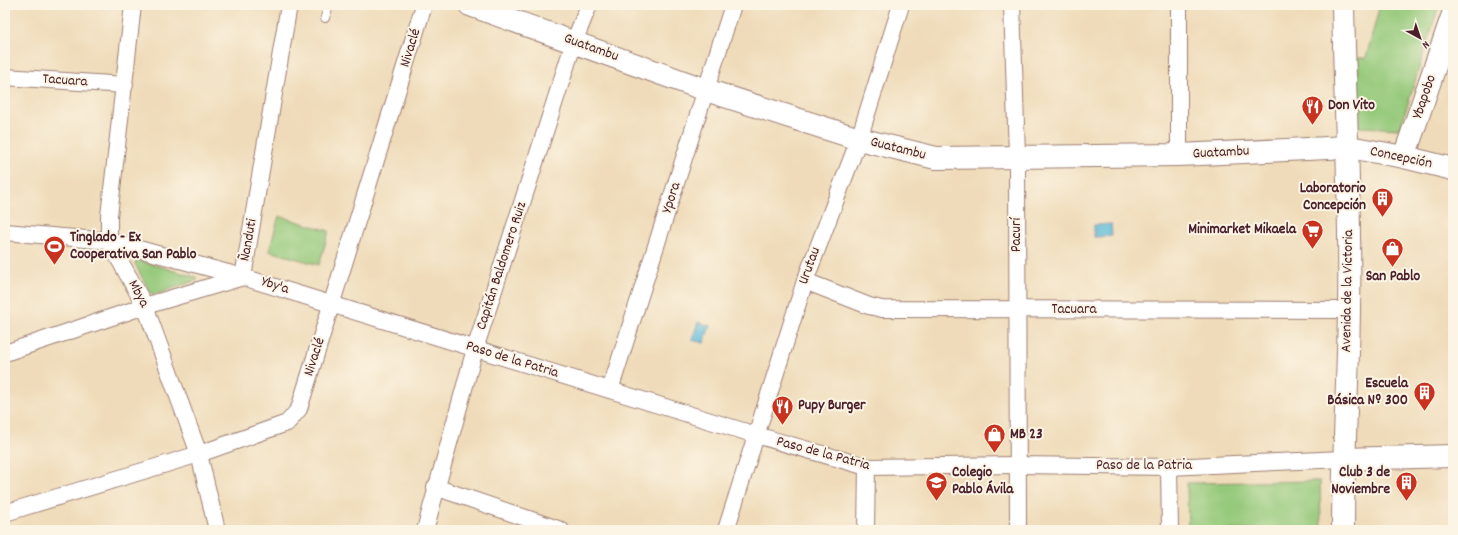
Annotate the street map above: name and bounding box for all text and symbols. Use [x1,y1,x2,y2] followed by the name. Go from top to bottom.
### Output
[1400,18,1440,58] north arrow
[395,26,427,70] street label: Nivaclé
[560,28,622,68] street label: Guatambu
[1417,36,1432,52] text: N
[42,68,89,94] street label: Tacuara
[1407,71,1443,122] street label: Ybapobo
[1300,93,1326,126] restaurant icon: Don Vito
[1328,95,1375,117] place label: Don Vito
[868,131,928,167] street label: Guatambu
[1192,141,1250,165] street label: Guatambu
[1368,141,1434,175] street label: Concepción
[1300,178,1366,217] place label: Laboratorio Concepción
[657,179,688,216] street label: Ypora
[1369,185,1395,218] building icon: Laboratorio Concepción
[471,199,533,333] street label: Capitán Baldomero Ruiz
[1006,216,1028,252] street label: Pacurí
[234,217,264,263] street label: Ñanduti
[1299,217,1325,250] supermarket icon: Minimarket Mikaela
[1188,219,1297,241] place label: Minimarket Mikaela
[70,227,197,266] place label: Tinglado - Ex Cooperativa San Pablo
[1336,228,1360,353] street label: Avenida de la Victoria
[41,234,67,267] sports icon: Tinglado - Ex Cooperativa San Pablo
[1380,235,1406,268] shop icon: San Pablo
[793,244,827,288] street label: Urutau
[1366,266,1421,288] place label: San Pablo
[258,271,293,301] street label: Yby'a
[122,276,155,313] street label: Mbya
[1051,299,1098,321] street label: Tacuara
[298,335,332,379] street label: Nivaclé
[463,335,562,385] street label: Paso de la Patria
[1327,373,1409,412] place label: Escuela Básica Nº 300
[1411,380,1437,413] building icon: Escuela Básica Nº 300
[770,393,796,426] restaurant icon: Pupy Burger
[798,395,866,417] place label: Pupy Burger
[981,422,1007,455] shop icon: MB 23
[1010,424,1043,446] place label: MB 23
[774,431,873,477] street label: Paso de la Patria
[1096,455,1193,477] street label: Paso de la Patria
[952,462,1014,501] place label: Colegio Pablo Ávila
[1331,462,1390,501] place label: Club 3 de Noviembre
[923,469,949,502] school or university icon: Colegio Pablo Ávila
[1393,469,1419,502] building icon: Club 3 de Noviembre

